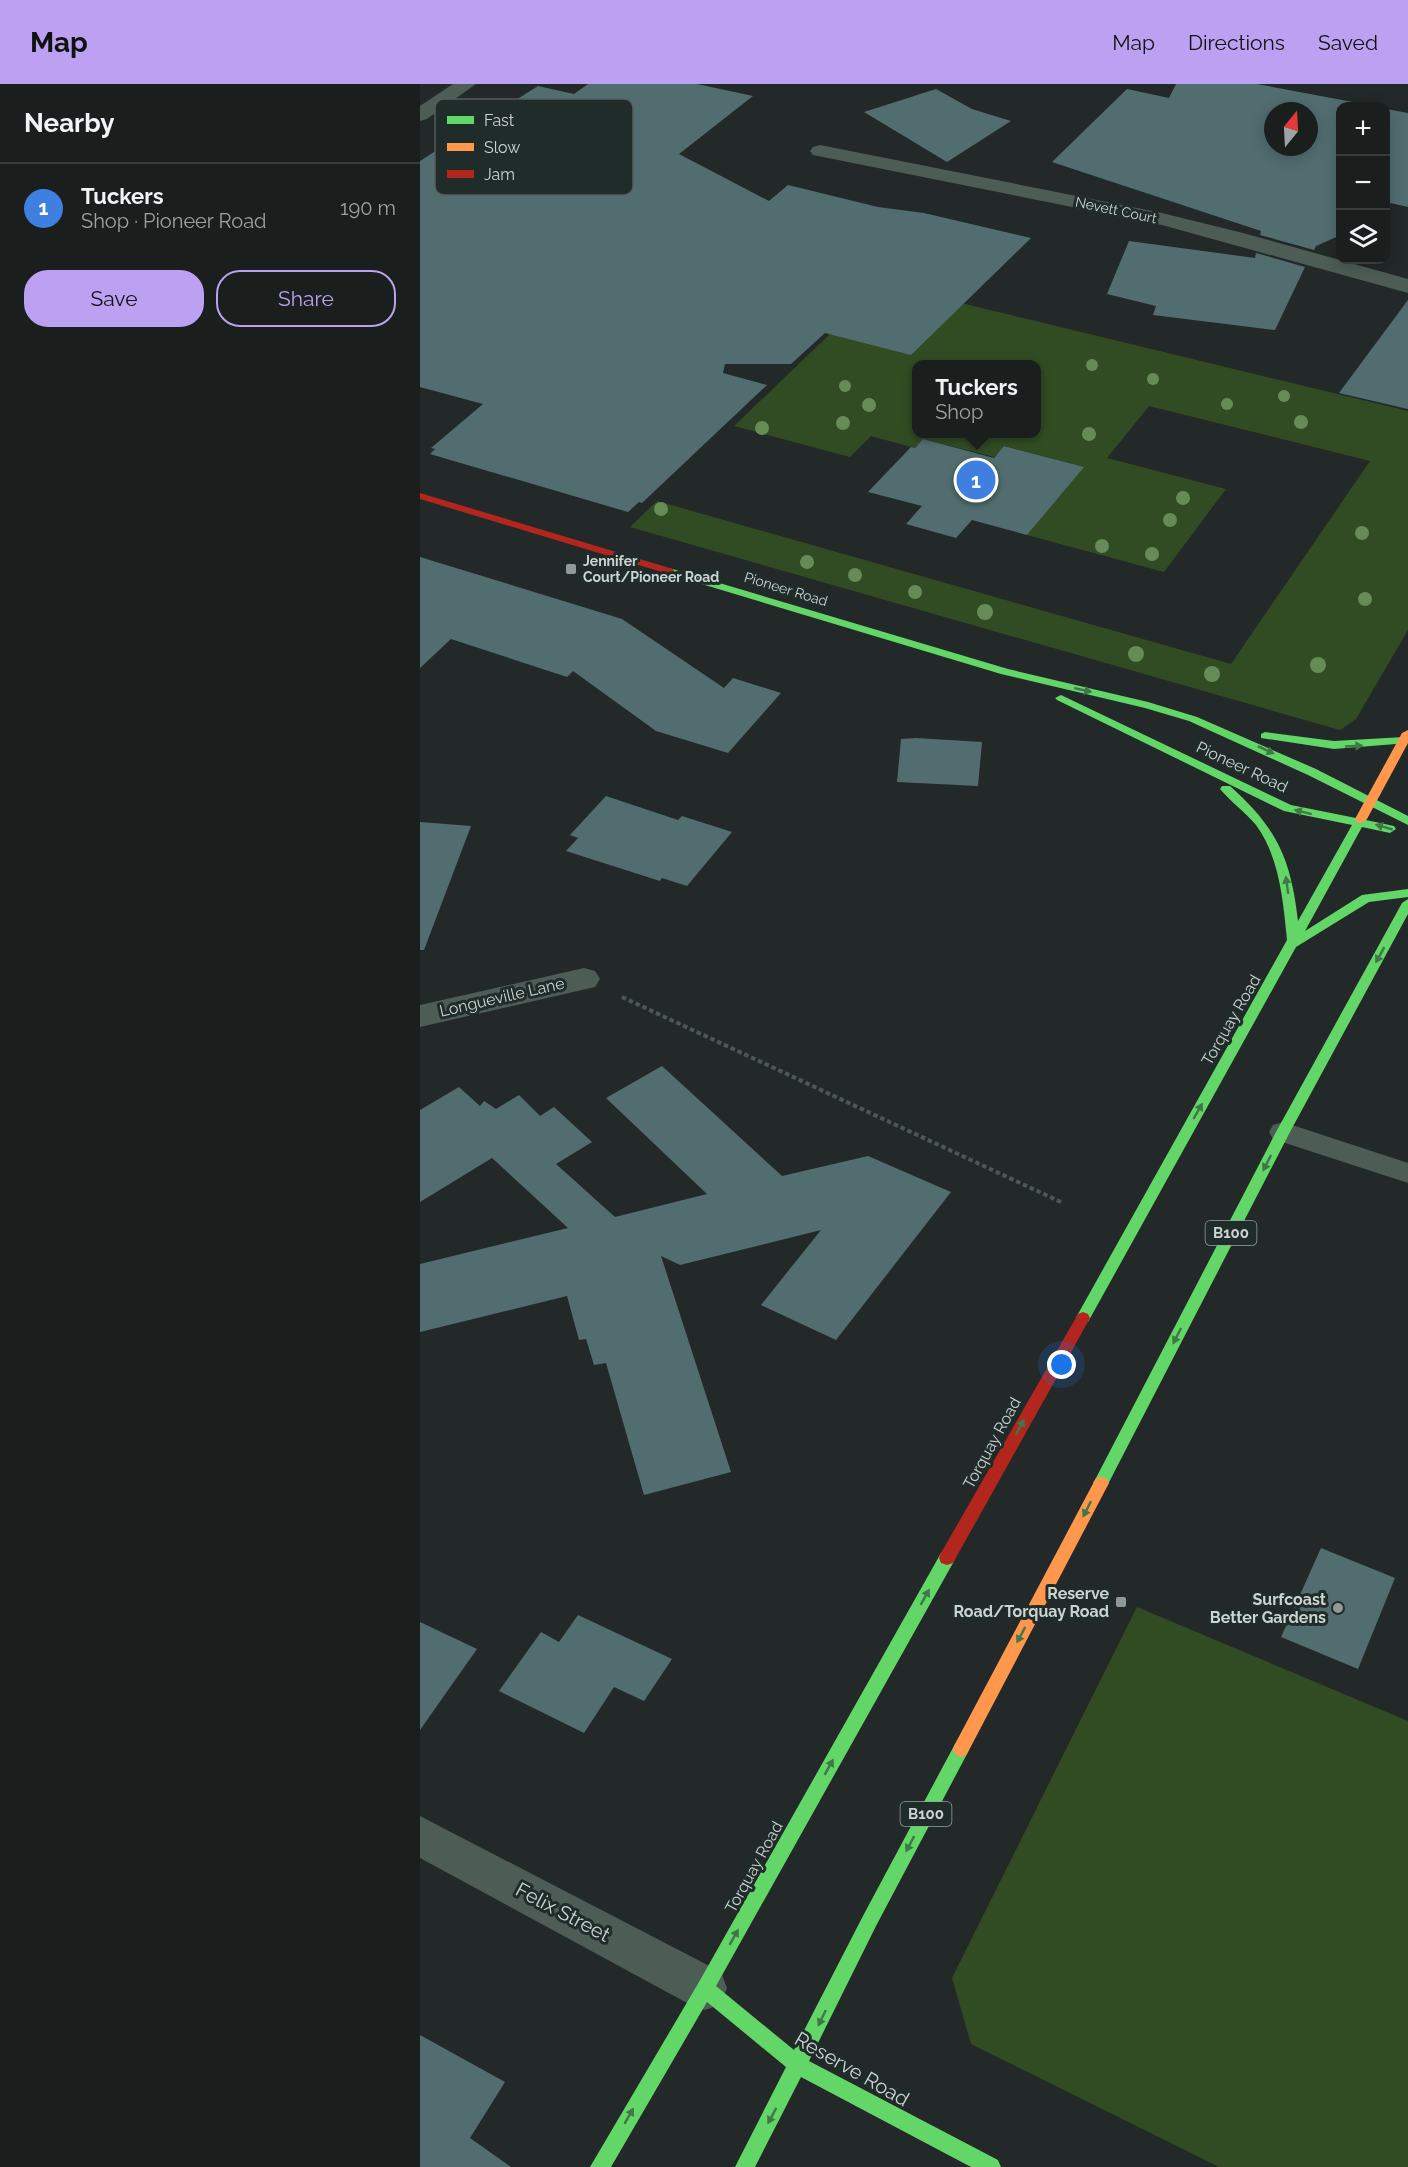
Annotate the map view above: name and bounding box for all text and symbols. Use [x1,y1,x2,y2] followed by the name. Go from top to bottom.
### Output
[30,26,88,59] text: Map
[1112,30,1155,55] text: Map
[1188,30,1285,55] text: Directions
[1318,30,1378,55] text: Saved
[435,99,633,195] legend
[1264,102,1318,156] north arrow
[1336,102,1390,264] map controls
[1336,102,1390,156] button: +
[24,108,114,138] text: Nearby
[484,111,515,130] text: Fast
[484,138,520,157] text: Slow
[1336,156,1390,210] button: −
[484,165,515,184] text: Jam
[81,183,164,209] text: Tuckers
[1074,194,1158,227] street label: Nevett Court
[39,196,48,220] text: 1
[340,196,396,220] text: 190 m
[81,209,267,233] text: Shop · Pioneer Road
[1336,210,1390,264] button: layers
[24,270,204,327] button: Save
[216,270,396,327] button: Share
[912,360,1041,438] popup
[935,374,1018,400] text: Tuckers
[935,400,983,424] text: Shop
[956,458,996,502] pin: 1
[583,553,719,585] place label: Jennifer Court/Pioneer Road
[564,562,578,576] marker: Jennifer Court/Pioneer Road
[742,569,830,609] street label: Pioneer Road
[1074,685,1092,695] one-way arrow
[1193,738,1291,797] street label: Pioneer Road
[1344,741,1363,750] one-way arrow
[1257,746,1274,755] one-way arrow
[1294,806,1312,816] one-way arrow
[1375,822,1393,831] one-way arrow
[1282,875,1291,894] one-way arrow
[1375,947,1385,964] one-way arrow
[1197,971,1265,1069] street label: Torquay Road
[438,973,566,1021] street label: Longueville Lane
[1193,1102,1203,1119] one-way arrow
[1262,1155,1272,1172] one-way arrow
[1206,1221,1256,1245] road number: B100
[1172,1328,1182,1345] one-way arrow
[1047,1350,1076,1379] your location
[959,1394,1025,1492] street label: Torquay Road
[1015,1418,1025,1435] one-way arrow
[1082,1501,1092,1518] one-way arrow
[953,1584,1109,1621] place label: Reserve Road/Torquay Road
[920,1588,930,1605] one-way arrow
[1210,1590,1326,1627] place label: Surfcoast Better Gardens
[1114,1595,1128,1609] marker: Reserve Road/Torquay Road
[1331,1601,1345,1615] marker: Surfcoast Better Gardens
[1016,1627,1026,1644] one-way arrow
[824,1758,834,1775] one-way arrow
[900,1802,952,1826] road number: B100
[721,1818,787,1916] street label: Torquay Road
[905,1836,915,1853] one-way arrow
[512,1877,614,1947] street label: Felix Street
[728,1929,739,1945] one-way arrow
[817,2009,827,2027] one-way arrow
[791,2027,913,2111] street label: Reserve Road
[623,2108,634,2124] one-way arrow
[767,2108,777,2125] one-way arrow

